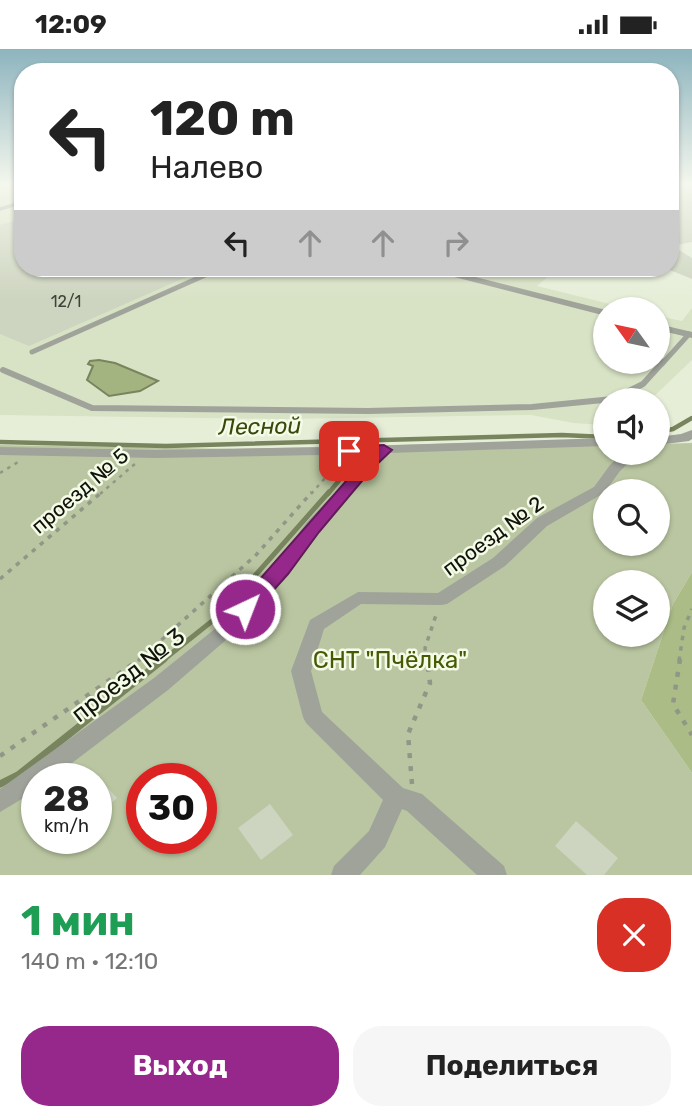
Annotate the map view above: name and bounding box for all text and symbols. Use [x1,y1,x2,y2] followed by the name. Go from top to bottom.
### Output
[35,9,107,40] text: 12:09
[150,89,295,147] text: 120 m
[35,91,126,182] icon: left
[150,148,263,186] text: Налево
[218,224,256,262] icon: left
[291,224,329,262] icon: ahead
[364,224,402,262] icon: ahead
[437,224,475,262] icon: right
[51,292,81,311] house number: 12/1
[593,297,670,375] north arrow
[593,297,670,647] map controls
[593,388,670,465] button: sound
[217,411,302,441] water label: Лесной
[319,421,379,481] pin
[330,432,368,470] icon: arrive
[26,443,133,538] street label: проезд № 5
[593,479,670,556] button: search
[437,491,548,581] street label: проезд № 2
[593,570,670,647] button: layers
[208,572,282,646] position arrow
[66,622,190,728] street label: проезд № 3
[313,646,467,674] park label: СНТ "Пчёлка"
[126,763,217,854] speed limit sign: 30
[43,778,90,820] text: 28
[44,815,89,837] text: km/h
[21,896,135,946] text: 1 мин
[597,898,671,972] button: close
[21,947,158,975] text: 140 m · 12:10
[21,1026,339,1106] button: Выход
[353,1026,671,1106] button: Поделиться

